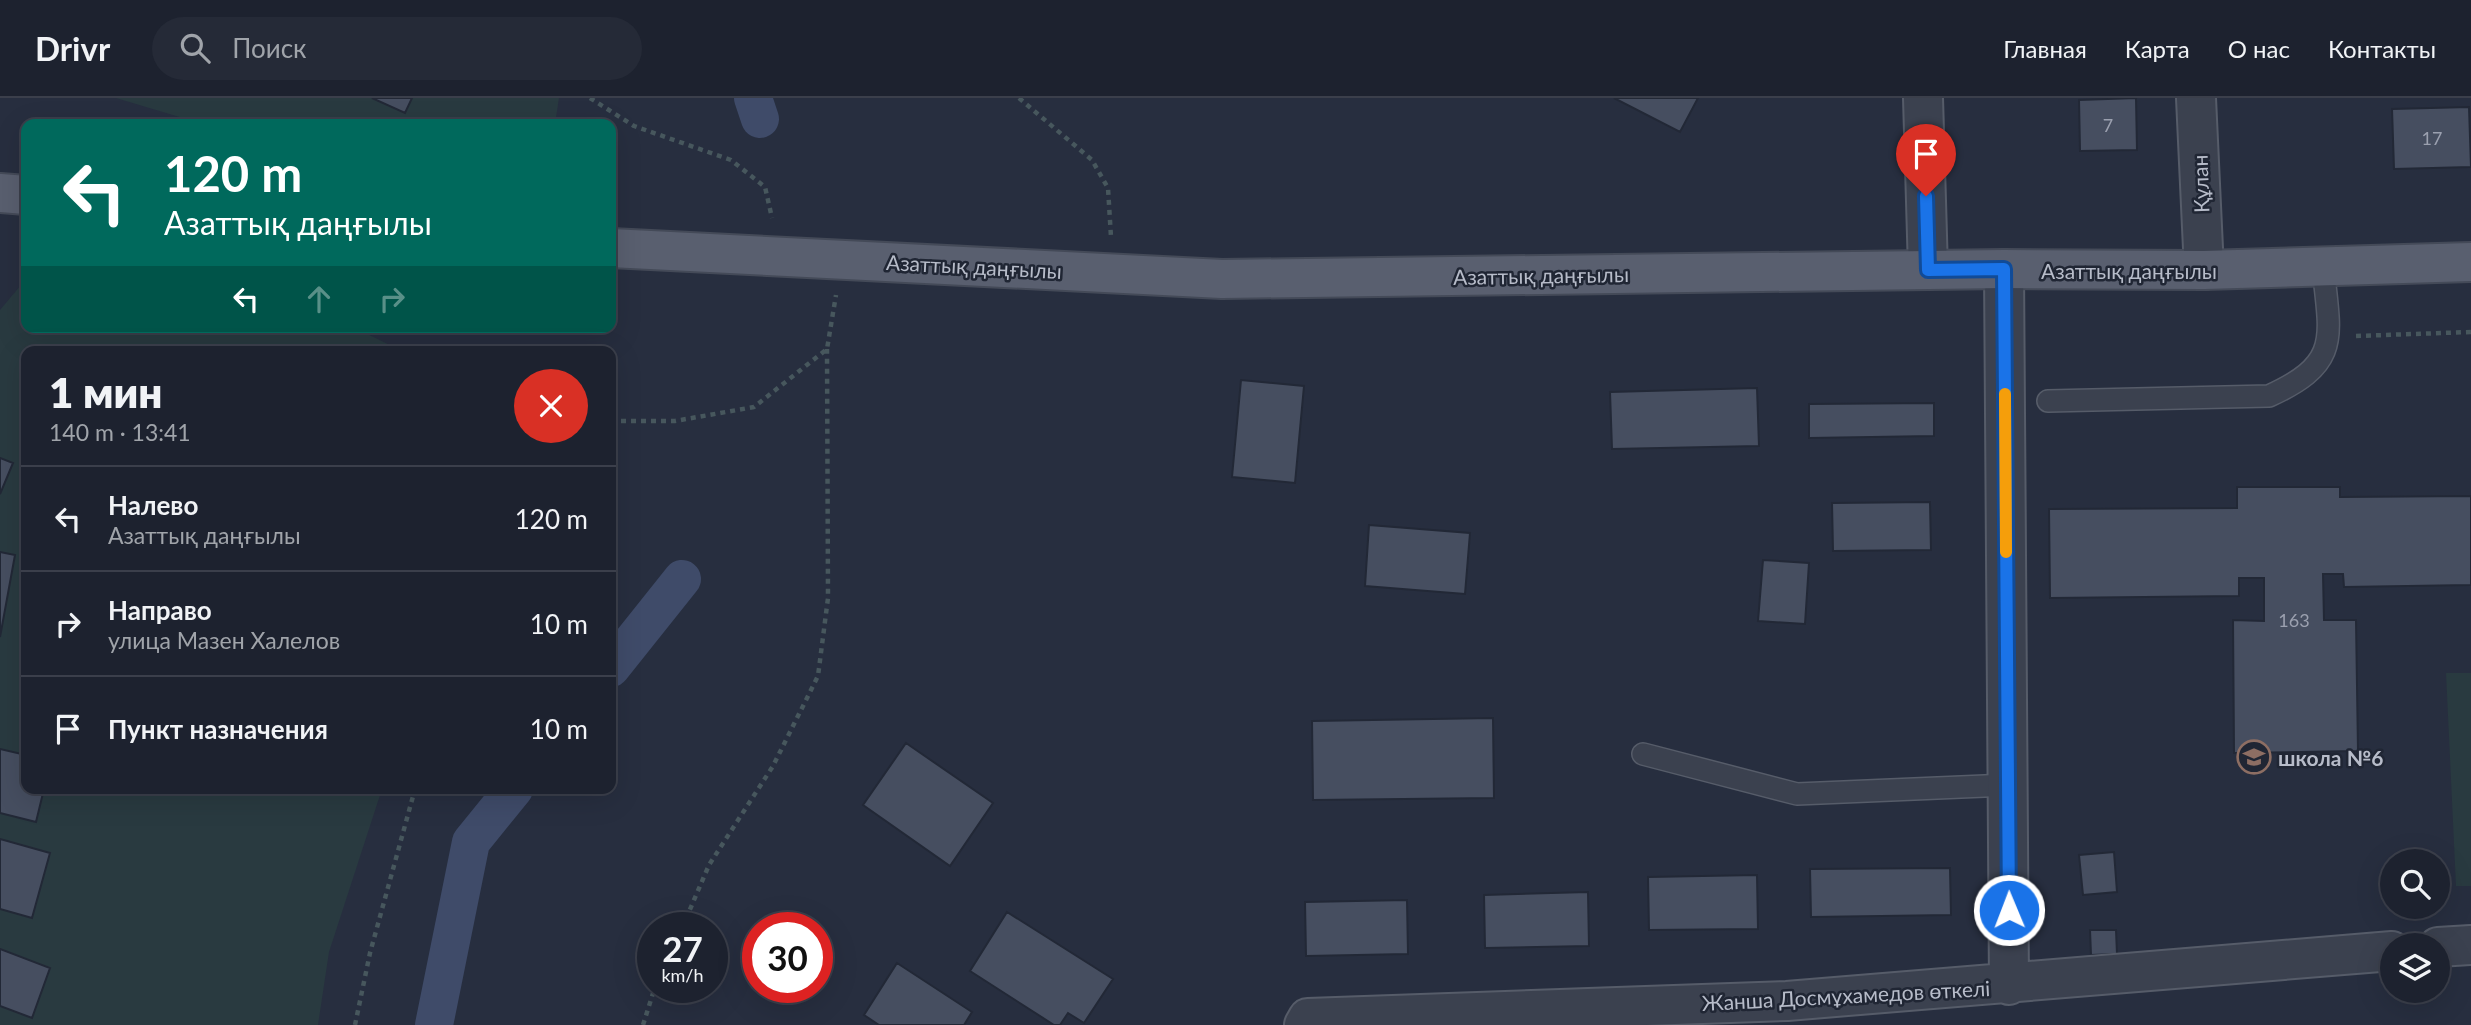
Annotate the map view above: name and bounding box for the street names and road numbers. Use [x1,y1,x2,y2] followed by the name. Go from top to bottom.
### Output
[2186,154,2214,214] street label: Құлан
[886,249,1062,283] street label: Азаттық даңғылы
[2041,258,2217,283] street label: Азаттық даңғылы
[1453,261,1629,289] street label: Азаттық даңғылы
[1701,975,1991,1015] street label: Жанша Досмұхамедов өткелі

